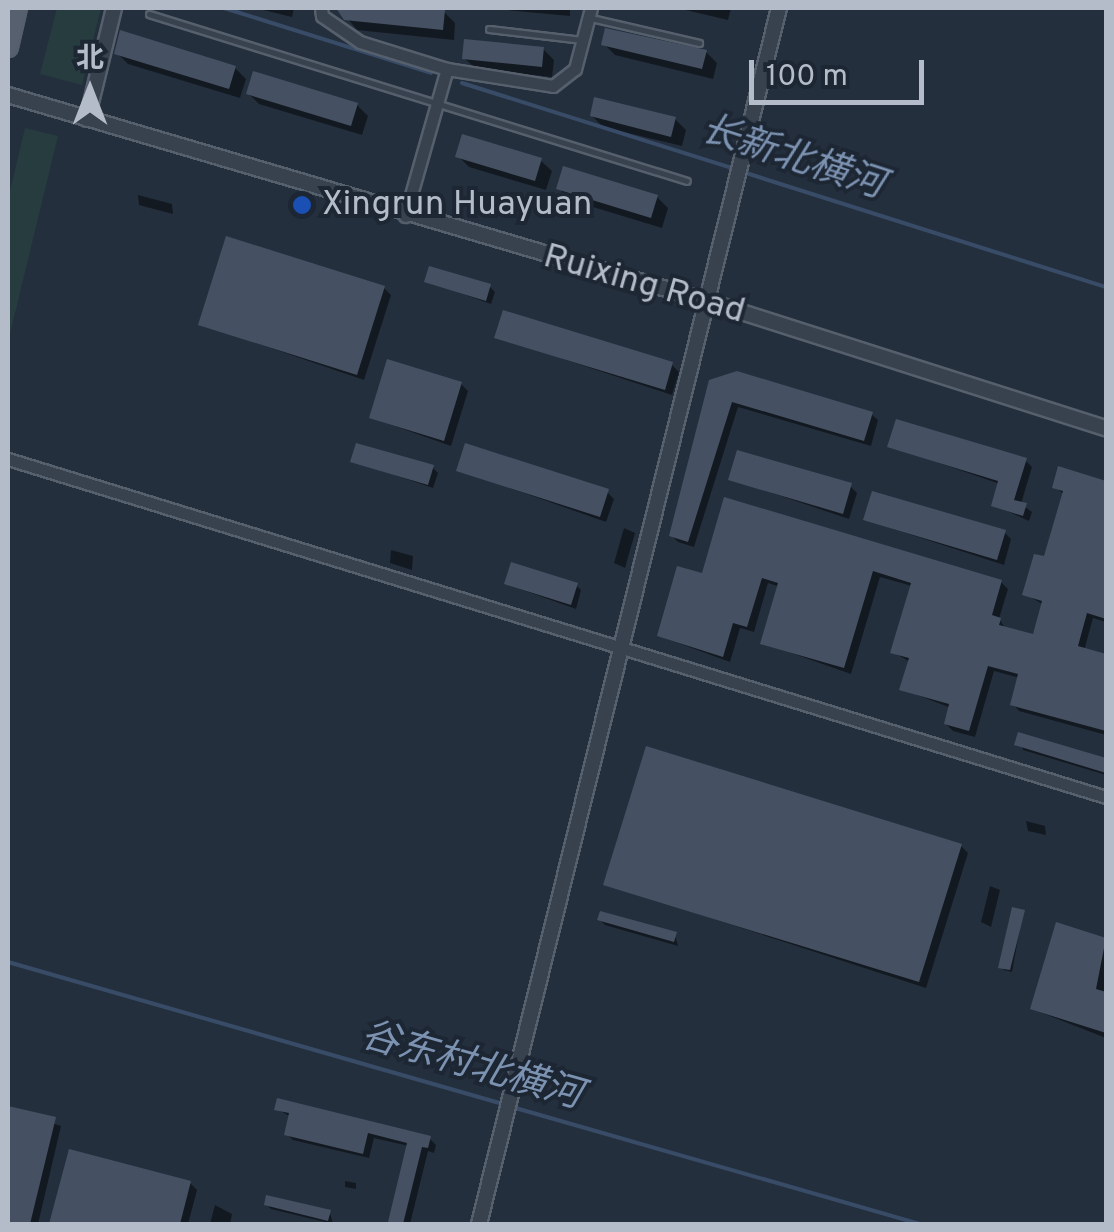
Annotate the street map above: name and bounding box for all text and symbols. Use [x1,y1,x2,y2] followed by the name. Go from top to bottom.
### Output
[40,40,140,140] north arrow
[754,40,929,102] scale bar
[76,42,104,78] text: 北
[766,59,848,96] text: 100 m
[695,108,889,210] water label: 长新北横河
[322,184,593,226] place label: Xingrun Huayuan
[291,194,313,216] marker: Xingrun Huayuan
[538,236,750,334] street label: Ruixing Road
[355,1014,587,1120] water label: 谷东村北横河

